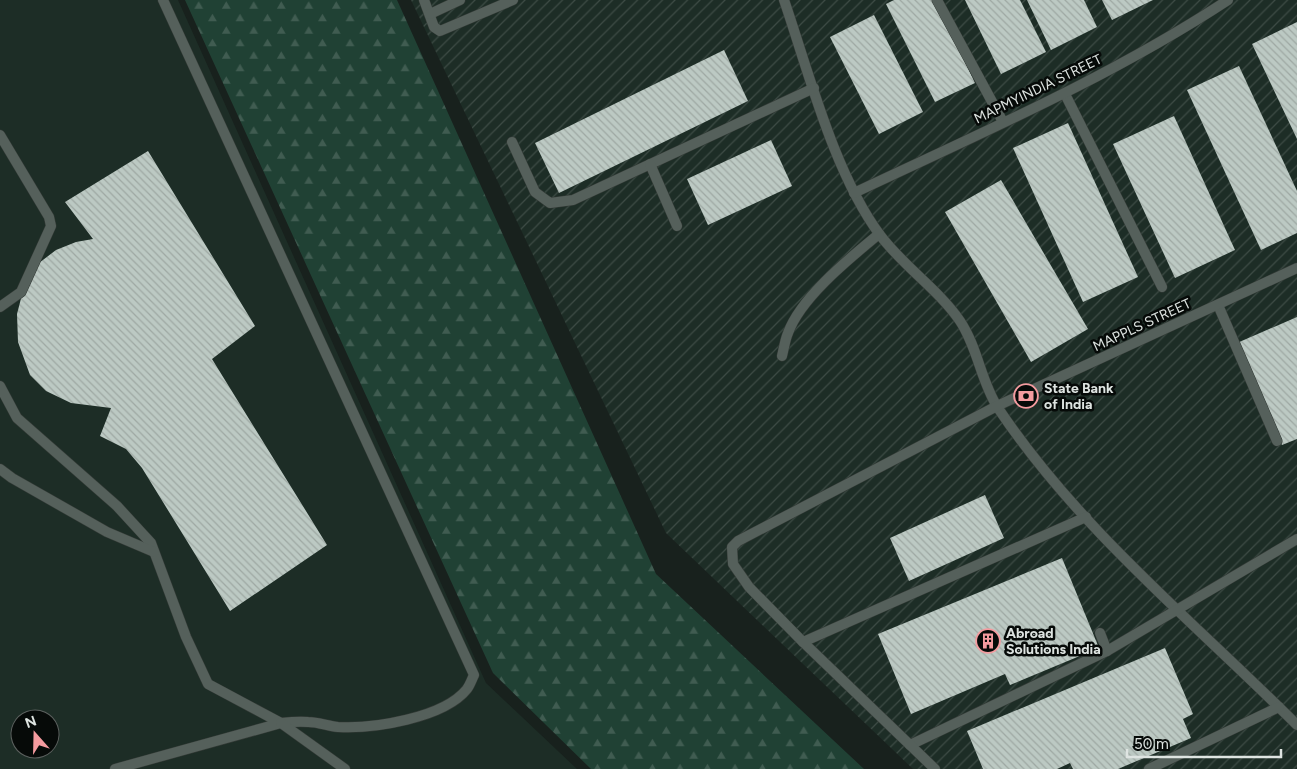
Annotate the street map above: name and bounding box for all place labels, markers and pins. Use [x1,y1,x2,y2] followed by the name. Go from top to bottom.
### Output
[1044,380,1114,413] place label: State Bank of India
[1013,383,1039,409] bank icon: State Bank of India
[1006,625,1101,658] place label: Abroad Solutions India
[975,628,1001,654] building icon: Abroad Solutions India

